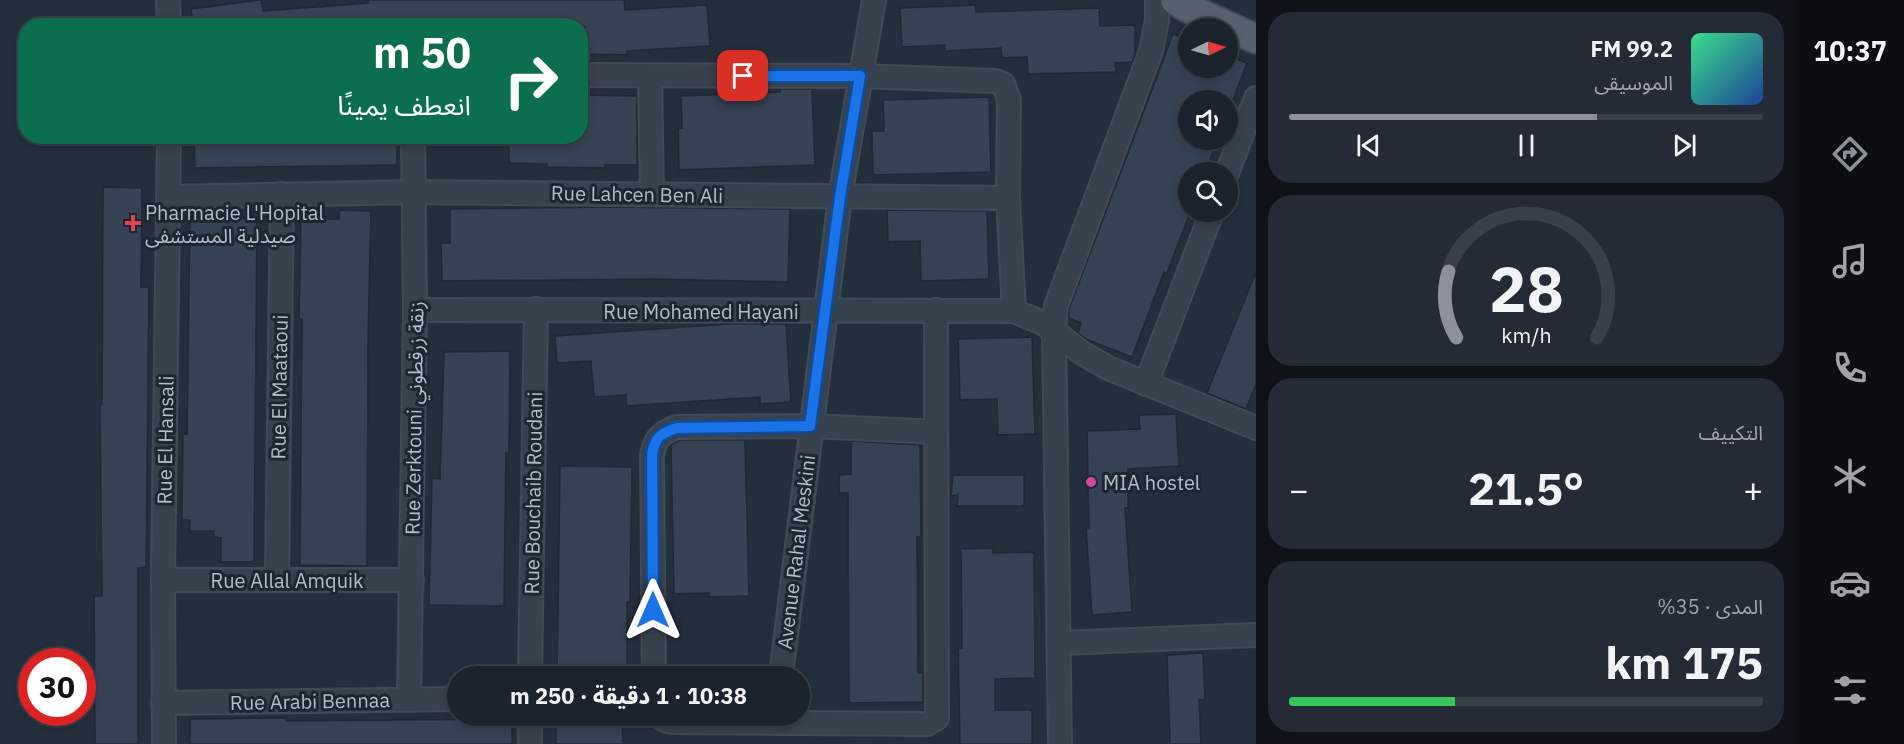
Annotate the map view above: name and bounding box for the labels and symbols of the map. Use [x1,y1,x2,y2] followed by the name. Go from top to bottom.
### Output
[1178,18,1238,78] north arrow
[717,50,768,101] pin
[551,179,723,209] street label: Rue Lahcen Ben Ali
[145,199,324,249] place label: Pharmacie L'Hopital صيدلية المستشفى
[126,216,140,230] marker: Pharmacie L'Hopital صيدلية المستشفى
[603,298,799,325] street label: Rue Mohamed Hayani
[398,301,432,535] street label: Rue Zerktouni زنقة زرقطوني
[264,315,294,459] street label: Rue El Maataoui
[150,375,180,505] street label: Rue El Hansali
[518,391,548,595] street label: Rue Bouchaib Roudani
[771,453,821,651] street label: Avenue Rahal Meskini
[1103,469,1200,496] place label: MIA hostel
[1084,475,1098,489] marker: MIA hostel
[210,567,364,594] street label: Rue Allal Amquik
[621,578,685,642] position arrow
[18,648,96,726] speed limit sign: 30
[230,686,391,716] street label: Rue Arabi Bennaa

